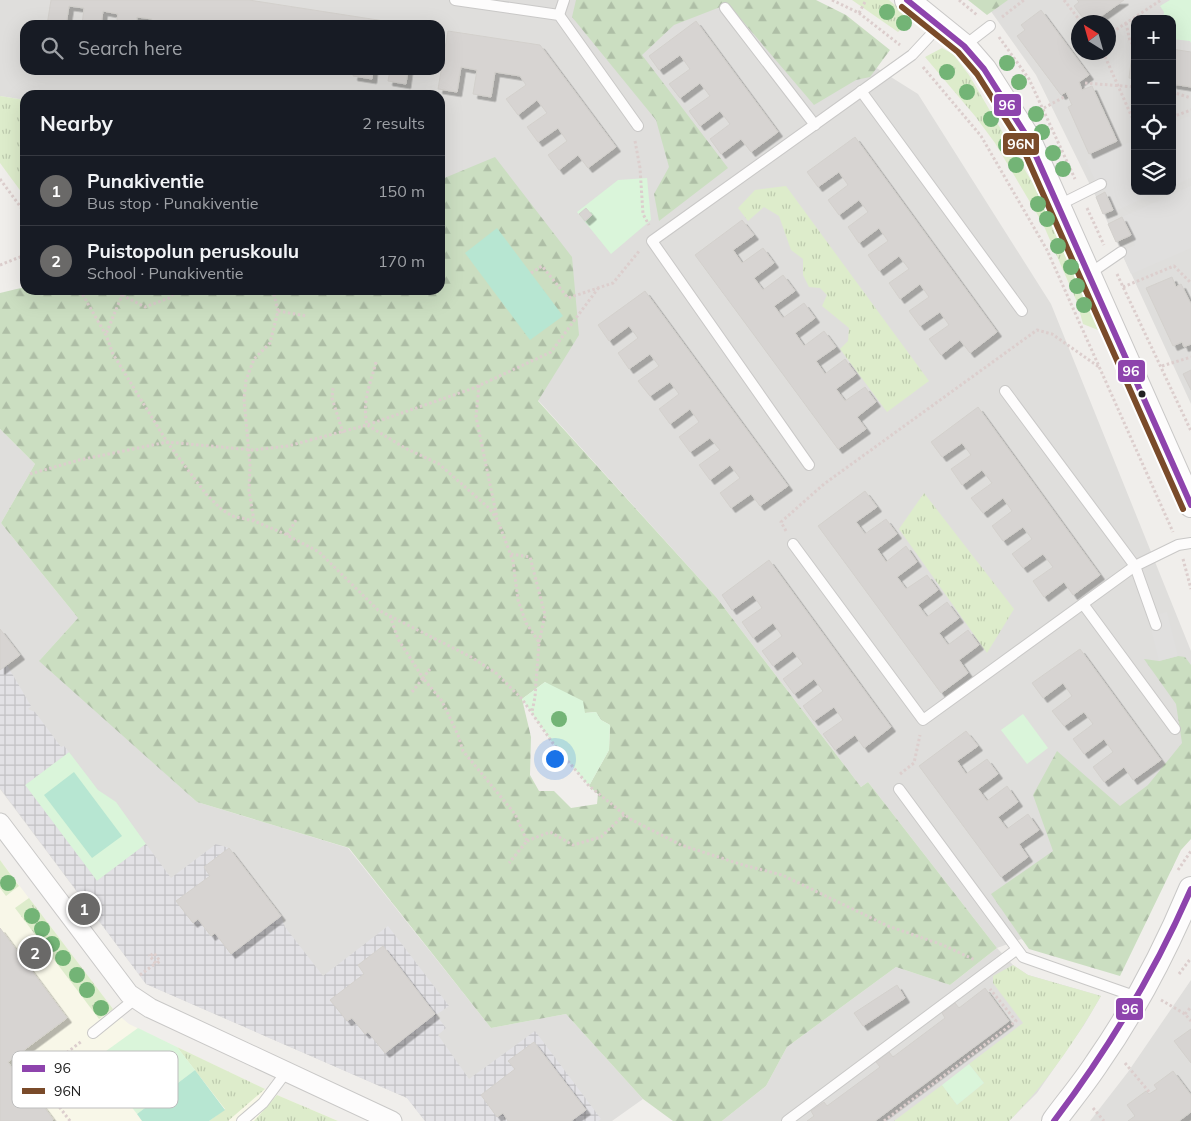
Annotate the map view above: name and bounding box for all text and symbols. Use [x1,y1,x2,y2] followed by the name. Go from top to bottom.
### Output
[1071,15,1116,60] north arrow
[1131,15,1176,195] map controls
[1131,15,1176,60] button: +
[20,20,445,75] search box
[38,34,66,62] icon: search
[78,36,182,60] text: Search here
[1131,60,1176,105] button: −
[993,93,1022,117] line badge: 96
[999,96,1015,114] text: 96
[1131,105,1176,150] button: locate
[40,110,113,136] text: Nearby
[362,113,425,133] text: 2 results
[1002,132,1040,156] line badge: 96N
[1007,135,1035,153] text: 96N
[1131,150,1176,195] button: layers
[87,169,204,193] text: Punakiventie
[51,181,61,201] text: 1
[378,181,425,201] text: 150 m
[87,193,259,213] text: Bus stop · Punakiventie
[87,239,299,263] text: Puistopolun peruskoulu
[51,251,61,271] text: 2
[378,251,425,271] text: 170 m
[87,263,244,283] text: School · Punakiventie
[1117,359,1146,383] line badge: 96
[1123,362,1139,380] text: 96
[1137,389,1147,399] unlabelled marker
[542,746,568,772] your location
[68,890,100,928] pin: 1
[19,934,51,972] pin: 2
[1115,997,1144,1021] line badge: 96
[1122,1000,1138,1018] text: 96
[12,1051,178,1108] legend
[54,1059,71,1077] text: 96
[54,1082,81,1100] text: 96N

